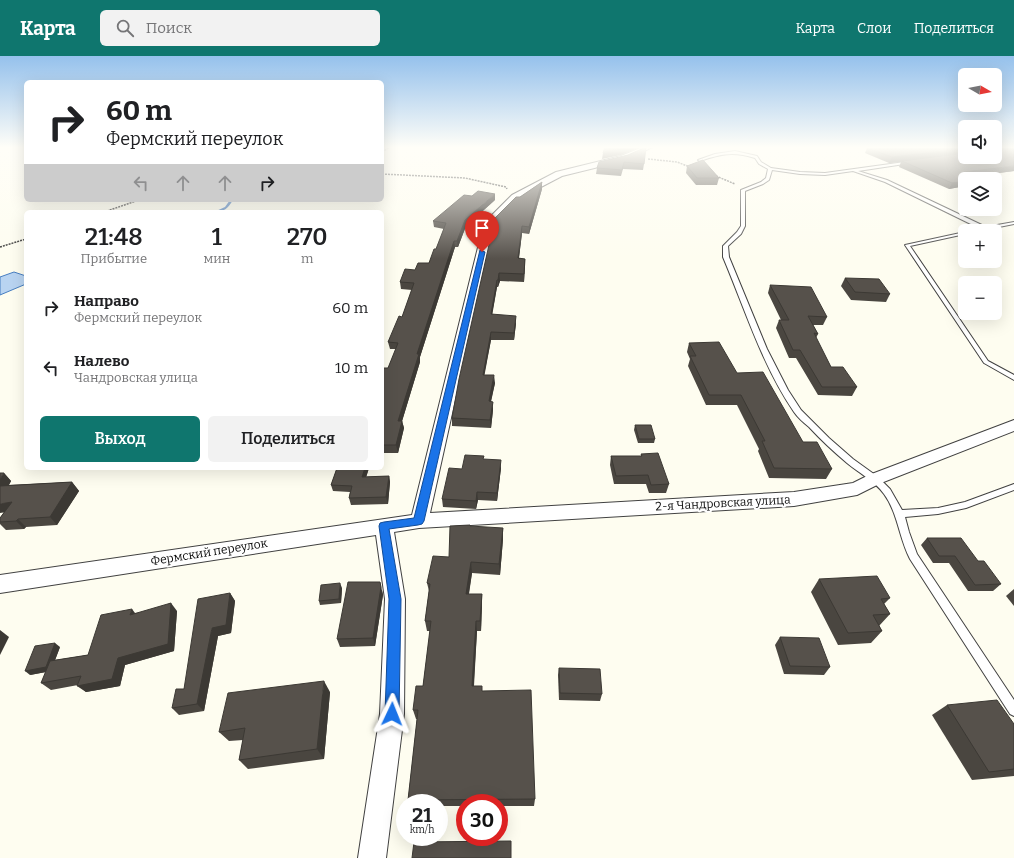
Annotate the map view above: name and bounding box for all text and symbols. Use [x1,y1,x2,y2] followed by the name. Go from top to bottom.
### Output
[100,10,380,46] search box
[20,17,76,40] text: Карта
[114,17,136,39] icon: search
[146,19,192,37] text: Поиск
[795,20,835,37] text: Карта
[857,20,892,37] text: Слои
[914,20,994,37] text: Поделиться
[958,68,1002,112] north arrow
[958,68,1002,320] map controls
[106,94,172,127] text: 60 m
[40,96,92,148] icon: right
[958,120,1002,164] button: sound
[106,128,283,150] text: Фермский переулок
[130,172,152,194] icon: left
[172,172,194,194] icon: ahead
[214,172,236,194] icon: ahead
[256,172,278,194] icon: right
[958,172,1002,216] button: layers
[465,211,499,252] pin
[471,217,493,239] icon: arrive
[85,223,143,251] text: 21:48
[212,223,222,251] text: 1
[287,223,328,251] text: 270
[958,224,1002,268] button: +
[80,251,147,266] text: Прибытие
[203,251,230,266] text: мин
[301,251,313,266] text: m
[958,276,1002,320] button: −
[74,292,139,310] text: Направо
[40,297,62,319] icon: right
[332,299,368,317] text: 60 m
[74,310,202,325] text: Фермский переулок
[74,352,129,370] text: Налево
[40,357,62,379] icon: left
[335,359,368,377] text: 10 m
[74,370,198,385] text: Чандровская улица
[40,416,200,462] button: Выход
[208,416,368,462] button: Поделиться
[655,492,791,514] street label: 2-я Чандровская улица
[150,536,268,568] street label: Фермский переулок
[371,693,413,735] position arrow
[456,794,508,846] speed limit sign: 30
[412,803,432,827] text: 21
[410,824,434,836] text: km/h

